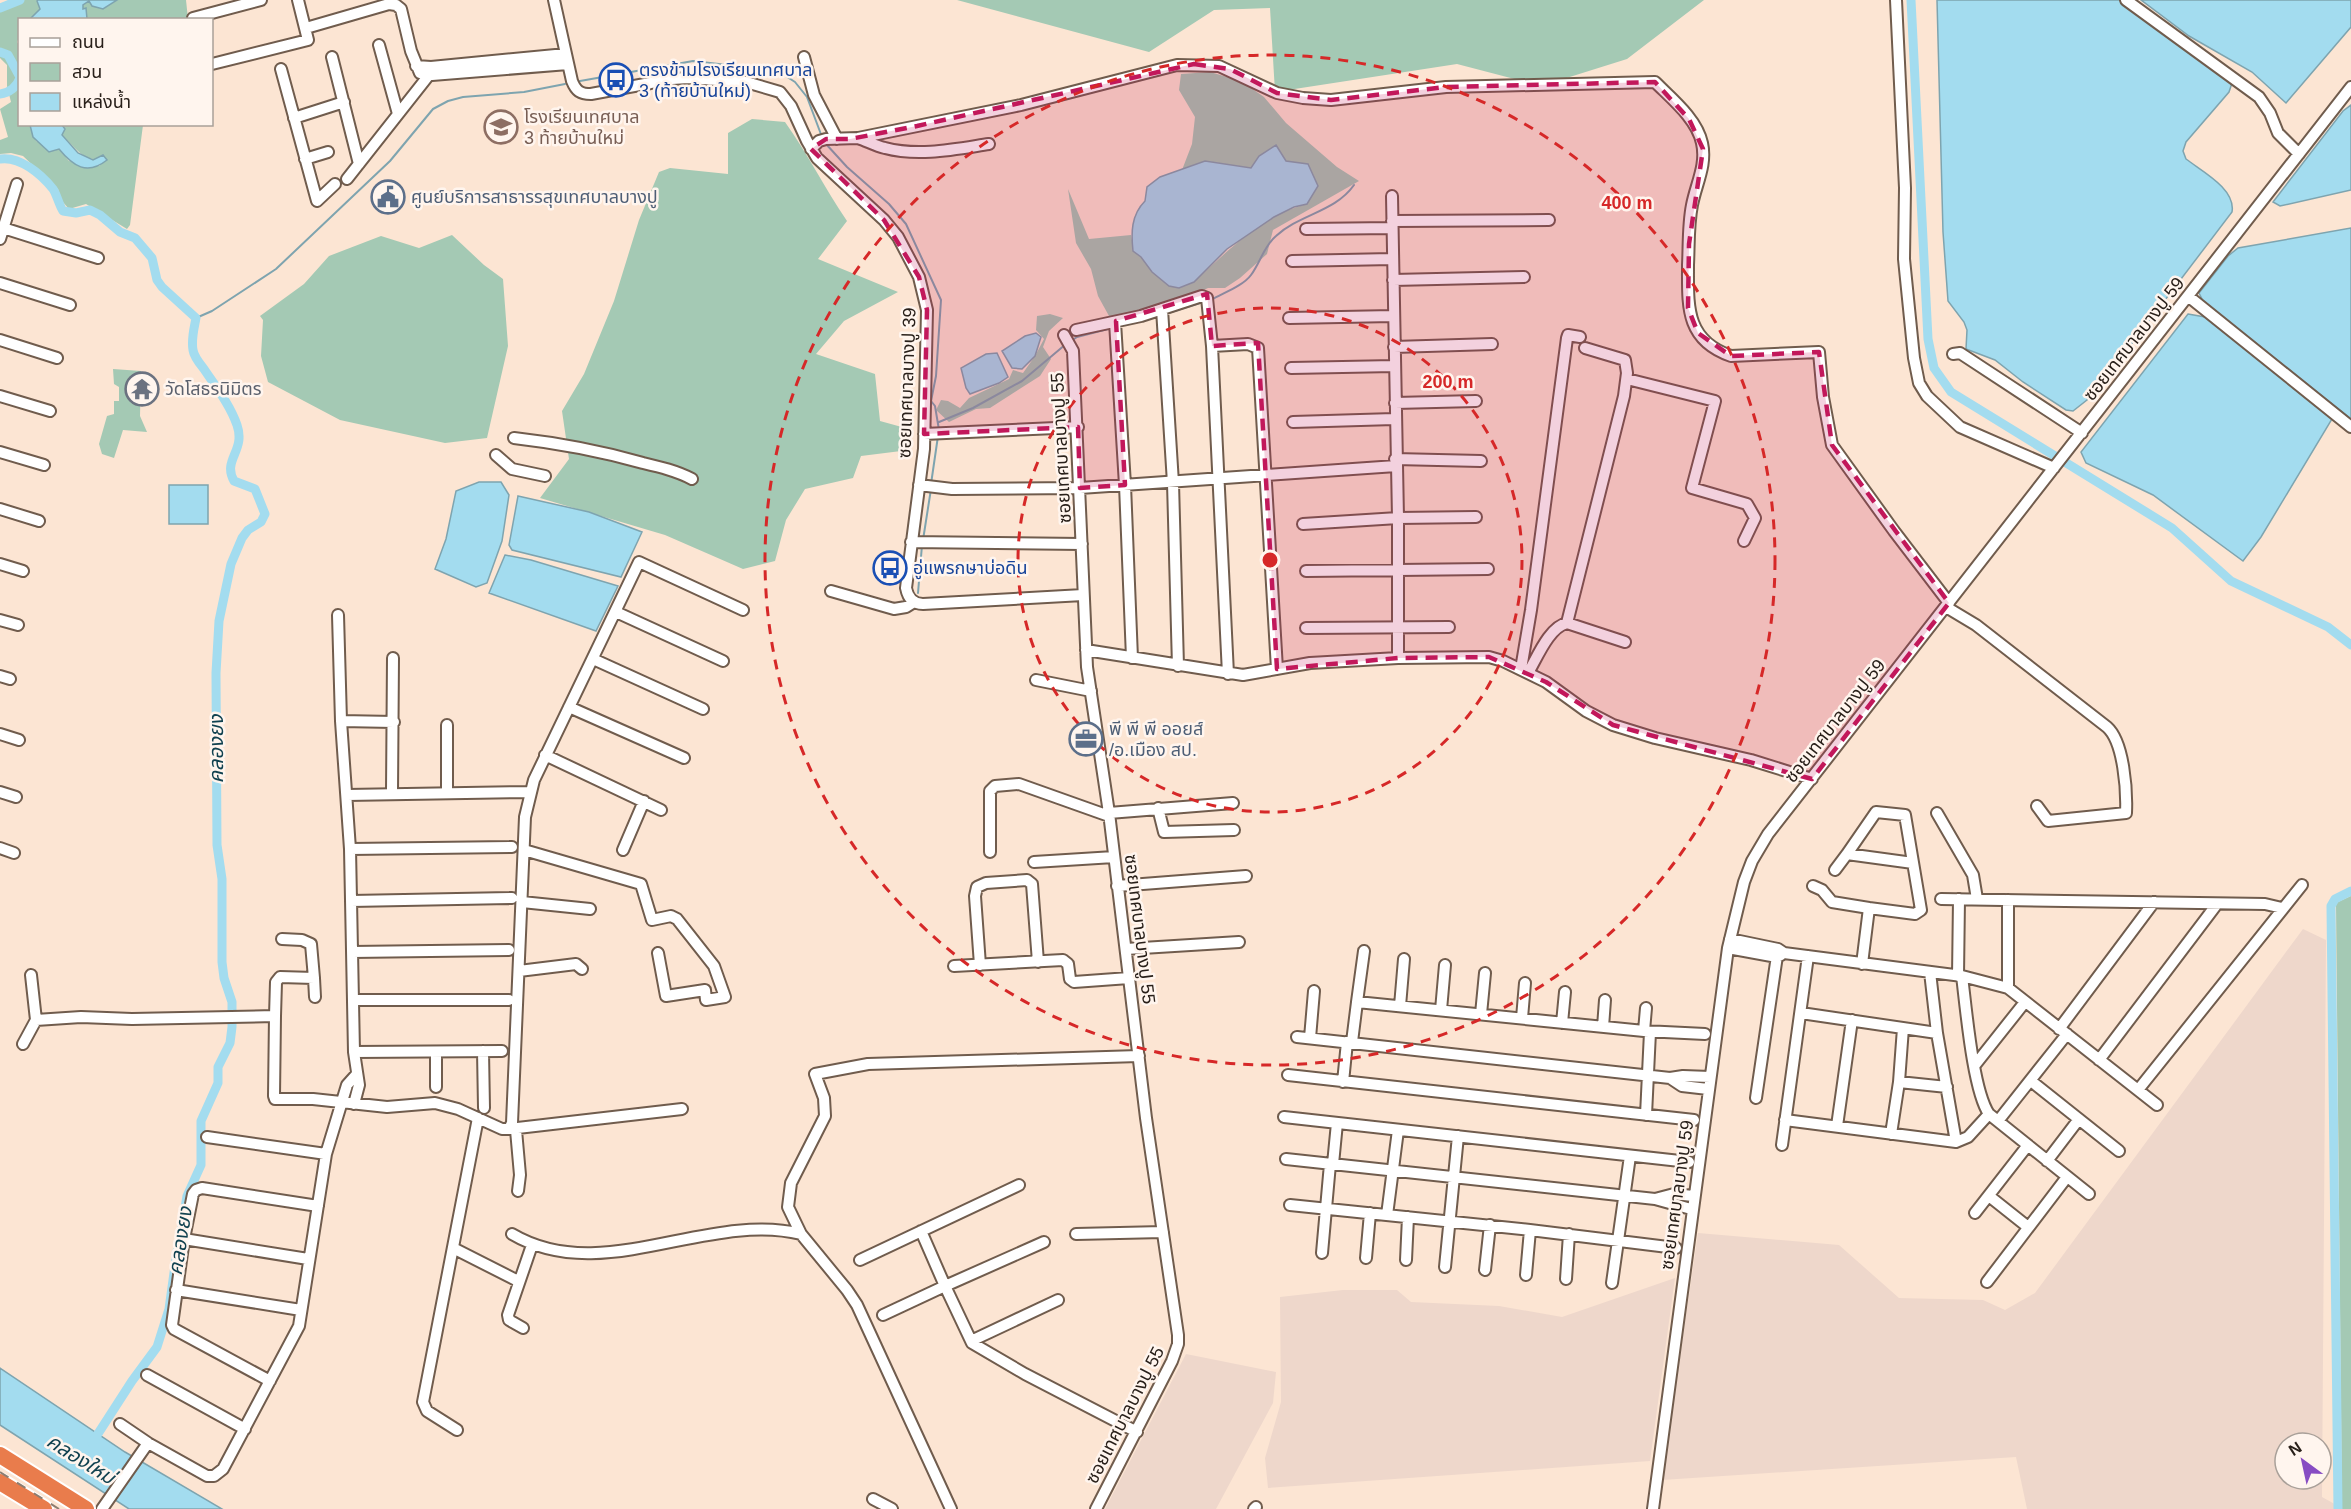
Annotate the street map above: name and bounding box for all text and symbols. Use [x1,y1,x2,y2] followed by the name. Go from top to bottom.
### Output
[18,18,213,126] legend
[72,32,105,52] text: ถนน
[639,60,813,101] place label: ตรงข้ามโรงเรียนเทศบาล 3 (ท้ายบ้านใหม่)
[72,62,102,82] text: สวน
[598,62,634,98] bus stop icon: ตรงข้ามโรงเรียนเทศบาล 3 (ท้ายบ้านใหม่)
[72,89,131,112] text: แหล่งน้ำ
[524,107,640,148] place label: โรงเรียนเทศบาล 3 ท้ายบ้านใหม่
[483,109,519,145] school or university icon: โรงเรียนเทศบาล 3 ท้ายบ้านใหม่
[370,179,406,215] public building icon: ศูนย์บริการสาธารรสุขเทศบาลบางปู
[411,187,658,209] place label: ศูนย์บริการสาธารรสุขเทศบาลบางปู
[1601,193,1653,213] text: 400 m
[2080,273,2190,406] street label: ซอยเทศบาลบางปู 59
[894,307,922,459] street label: ซอยเทศบาลบางปู 39
[124,371,160,407] temple icon: วัดโสธรนิมิตร
[1047,372,1077,524] street label: ซอยเทศบาลบางปู 55
[1422,372,1474,392] text: 200 m
[165,379,262,399] place label: วัดโสธรนิมิตร
[872,550,908,586] bus stop icon: อู่แพรกษาบ่อดิน
[1260,550,1280,570] centre of rings
[913,558,1027,580] place label: อู่แพรกษาบ่อดิน
[1781,655,1891,788] street label: ซอยเทศบาลบางปู 59
[205,713,227,783] water label: คลองยง
[1109,719,1203,760] place label: พี พี พี ออยส์ /อ.เมือง สป.
[1068,721,1104,757] office icon: พี พี พี ออยส์ /อ.เมือง สป.
[1119,853,1159,1005] street label: ซอยเทศบาลบางปู 55
[1657,1119,1699,1271] street label: ซอยเทศบาลบางปู 59
[164,1204,196,1277] water label: คลองยง
[1082,1343,1170,1488] street label: ซอยเทศบาลบางปู 55
[43,1430,122,1490] water label: คลองใหม่
[2273,1431,2333,1491] north arrow
[2286,1439,2305,1459] text: N

